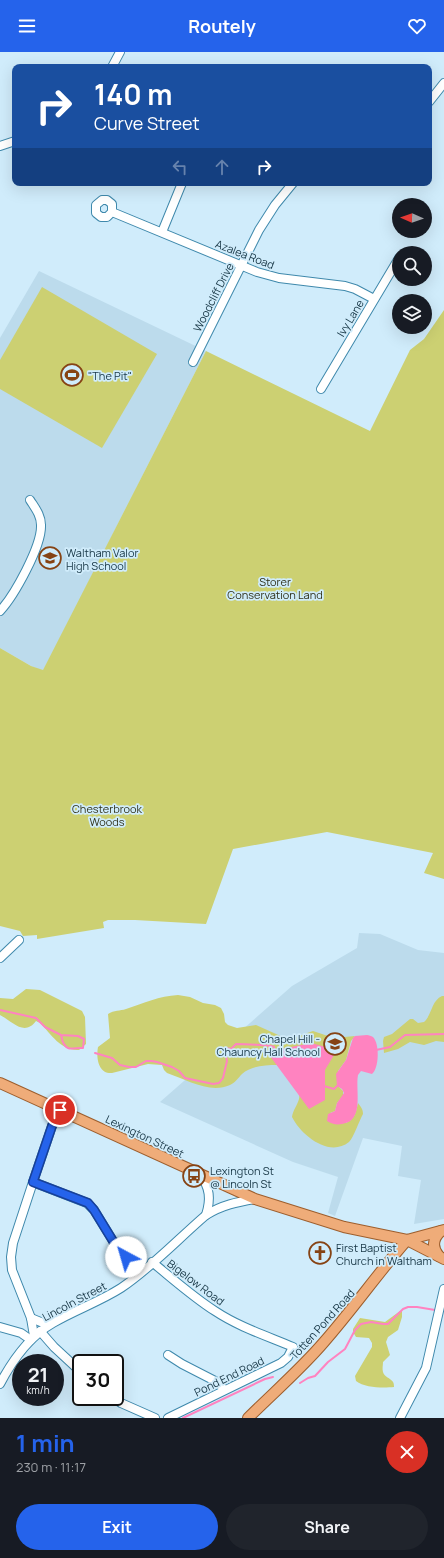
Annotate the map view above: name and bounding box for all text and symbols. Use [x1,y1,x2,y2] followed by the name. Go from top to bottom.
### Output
[188,14,256,38] text: Routely
[16,15,38,37] icon: menu
[406,15,428,37] icon: heart
[94,75,173,113] text: 140 m
[28,80,80,132] icon: right
[94,111,200,135] text: Curve Street
[169,156,191,178] icon: left
[211,156,233,178] icon: ahead
[253,156,275,178] icon: right
[392,198,432,238] north arrow
[392,198,432,334] map controls
[213,236,277,272] street label: Azalea Road
[392,246,432,286] button: search
[189,259,237,334] street label: Woodcliff Drive
[392,294,432,334] button: layers
[333,296,367,339] street label: Ivy Lane
[59,362,85,388] sports icon: "The Pit"
[88,368,132,383] place label: "The Pit"
[37,545,63,571] school or university icon: Waltham Valor High School
[66,545,138,573] place label: Waltham Valor High School
[227,574,323,602] park label: Storer Conservation Land
[72,801,143,829] park label: Chesterbrook Woods
[217,1031,320,1059] place label: Chapel Hill - Chauncy Hall School
[322,1031,348,1057] school or university icon: Chapel Hill - Chauncy Hall School
[43,1093,77,1127] pin
[49,1099,71,1121] icon: arrive
[103,1111,187,1161] street label: Lexington Street
[181,1163,207,1189] bus stop icon: Lexington St @ Lincoln St
[210,1163,274,1191] place label: Lexington St @ Lincoln St
[105,1236,147,1278] position arrow
[307,1240,333,1266] church icon: First Baptist Church in Waltham
[336,1240,432,1268] place label: First Baptist Church in Waltham
[164,1256,228,1308] street label: Bigelow Road
[39,1278,109,1324] street label: Lincoln Street
[286,1286,358,1362] street label: Totten Pond Road
[192,1353,266,1399] street label: Pond End Road
[72,1354,124,1406] speed limit sign: 30
[28,1361,48,1388] text: 21
[26,1383,50,1397] text: km/h
[16,1426,75,1459] text: 1 min
[386,1431,428,1473] button: close
[16,1458,86,1476] text: 230 m · 11:17
[16,1504,218,1550] button: Exit
[226,1504,428,1550] button: Share

